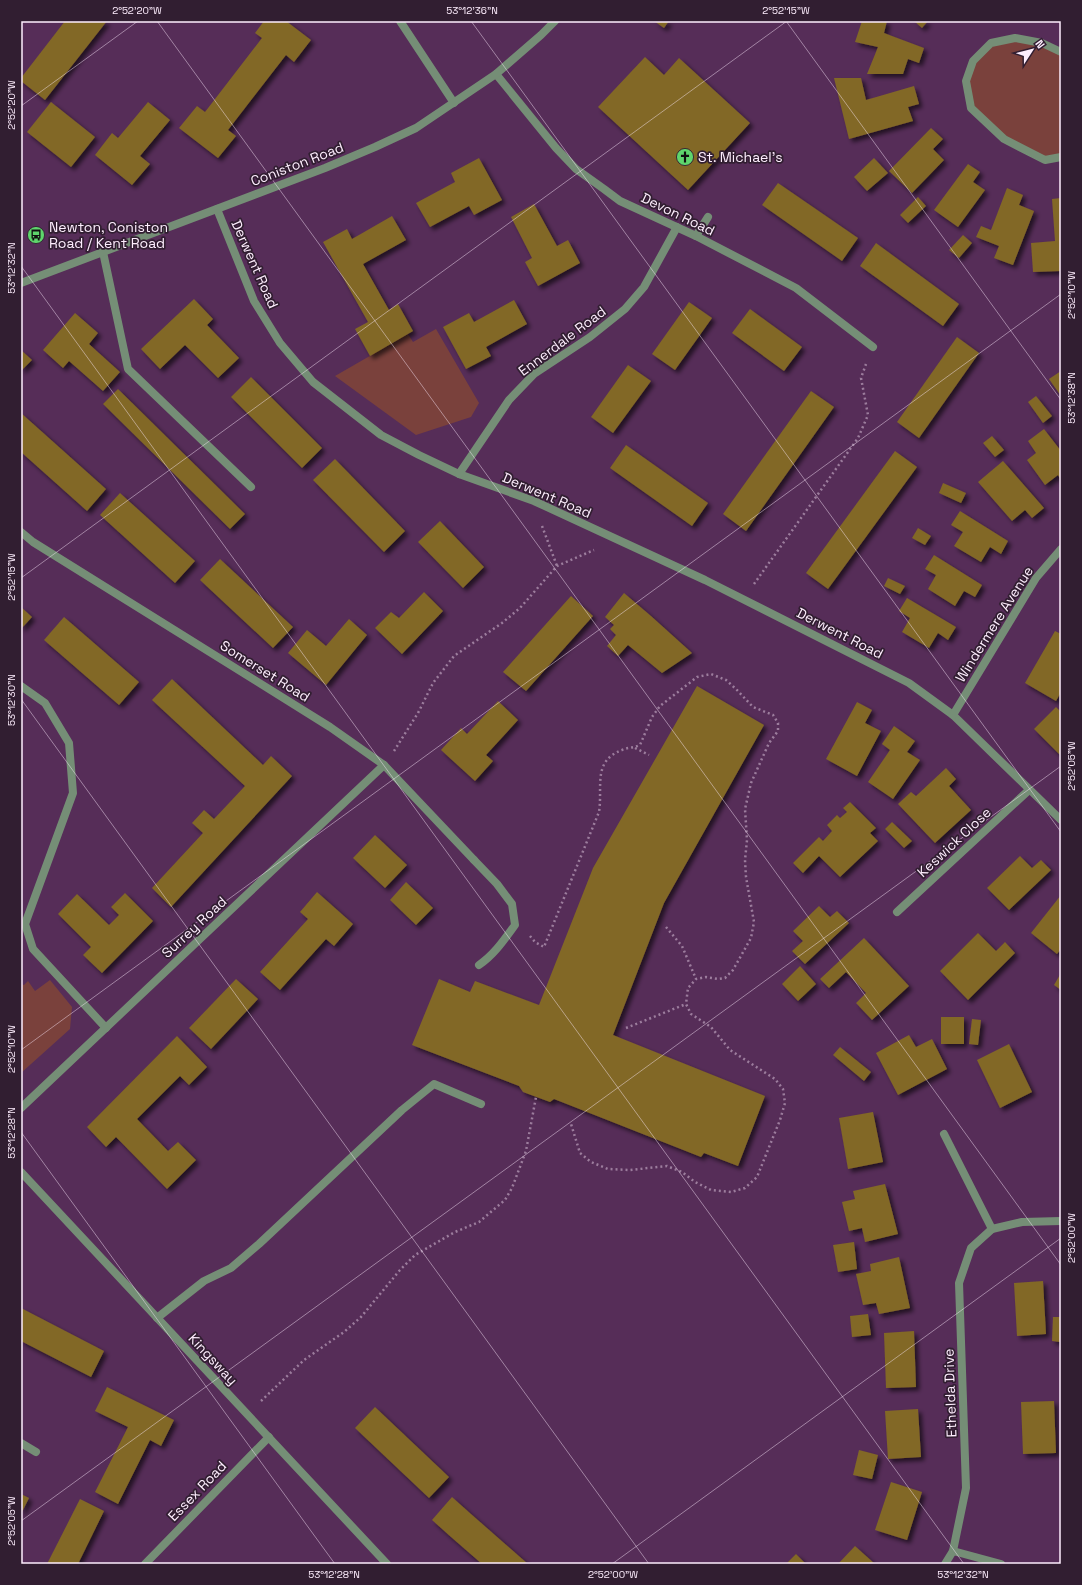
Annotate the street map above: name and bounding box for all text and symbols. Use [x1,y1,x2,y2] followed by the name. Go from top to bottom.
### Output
[112,4,162,17] text: 2°52'20"W
[446,4,498,17] text: 53°12'36"N
[762,4,810,17] text: 2°52'15"W
[1012,30,1052,70] north arrow
[1032,37,1048,51] text: N
[5,80,18,130] text: 2°52'20"W
[248,138,346,190] street label: Coniston Road
[675,147,695,167] church icon: St. Michael's
[698,148,783,166] place label: St. Michael's
[638,188,718,240] street label: Devon Road
[227,217,283,311] street label: Derwent Road
[49,218,168,252] place label: Newton, Coniston Road / Kent Road
[26,225,46,245] bus stop icon: Newton, Coniston Road / Kent Road
[5,242,18,294] text: 53°12'32"N
[1065,271,1078,319] text: 2°52'10"W
[515,302,609,380] street label: Ennerdale Road
[1065,372,1078,424] text: 53°12'38"N
[500,468,594,522] street label: Derwent Road
[5,553,18,601] text: 2°52'15"W
[951,563,1037,685] street label: Windermere Avenue
[794,603,886,663] street label: Derwent Road
[217,636,313,706] street label: Somerset Road
[5,674,18,726] text: 53°12'30"N
[1065,741,1078,791] text: 2°52'05"W
[913,803,995,881] street label: Keswick Close
[158,892,230,962] street label: Surrey Road
[5,1025,18,1073] text: 2°52'10"W
[5,1107,18,1159] text: 53°12'28"N
[1065,1213,1078,1263] text: 2°52'00"W
[184,1329,242,1389] street label: Kingsway
[939,1348,961,1438] street label: Ethelda Drive
[164,1457,230,1525] street label: Essex Road
[5,1496,18,1546] text: 2°52'05"W
[308,1568,360,1581] text: 53°12'28"N
[588,1568,638,1581] text: 2°52'00"W
[937,1568,989,1581] text: 53°12'32"N

